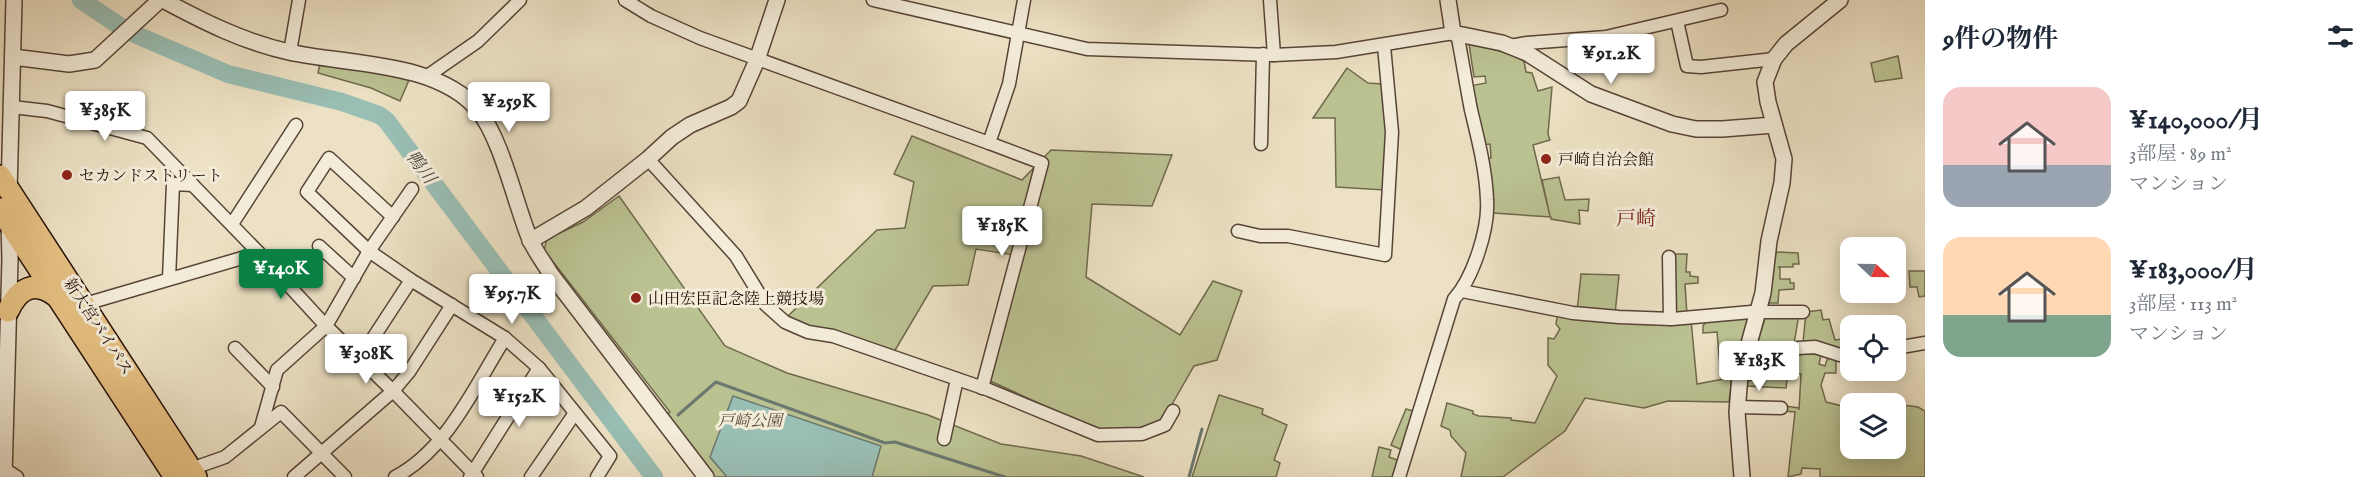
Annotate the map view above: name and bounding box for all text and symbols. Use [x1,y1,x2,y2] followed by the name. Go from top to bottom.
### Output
[2324,20,2357,53] icon: filters
[1943,23,2058,56] text: 9件の物件
[1562,34,1660,85] pin: ¥91.2K
[1582,41,1640,66] text: ¥91.2K
[467,82,551,133] pin: ¥259K
[482,89,536,114] text: ¥259K
[63,91,147,142] pin: ¥385K
[79,98,131,123] text: ¥385K
[2129,104,2263,137] text: ¥140,000/月
[1991,111,2063,183] icon: home
[2129,142,2232,167] text: 3部屋 · 89 m²
[400,147,441,191] water label: 鴨川
[1558,151,1654,171] place label: 戸崎自治会館
[1539,152,1553,166] marker: 戸崎自治会館
[79,167,223,187] place label: セカンドストリート
[60,168,74,182] marker: セカンドストリート
[2129,172,2228,197] text: マンション
[960,206,1044,257] pin: ¥185K
[1616,207,1656,232] district label: 戸崎
[976,213,1028,238] text: ¥185K
[1840,237,1906,303] north arrow
[1840,237,1906,459] map controls
[239,249,323,300] pin: ¥140K
[2129,254,2258,287] text: ¥183,000/月
[253,256,309,281] text: ¥140K
[1991,261,2063,333] icon: home
[463,274,561,325] pin: ¥95.7K
[59,275,136,379] street label: 新大宮バイパス
[483,281,541,306] text: ¥95.7K
[648,290,824,310] place label: 山田宏臣記念陸上競技場
[629,291,643,305] marker: 山田宏臣記念陸上競技場
[2129,292,2237,317] text: 3部屋 · 113 m²
[1840,315,1906,381] button: locate
[2129,322,2228,347] text: マンション
[324,334,408,385] pin: ¥308K
[339,341,393,366] text: ¥308K
[1717,341,1801,392] pin: ¥183K
[1733,348,1785,373] text: ¥183K
[477,377,561,428] pin: ¥152K
[492,384,546,409] text: ¥152K
[1840,393,1906,459] button: layers
[718,412,785,432] park label: 戸崎公園

